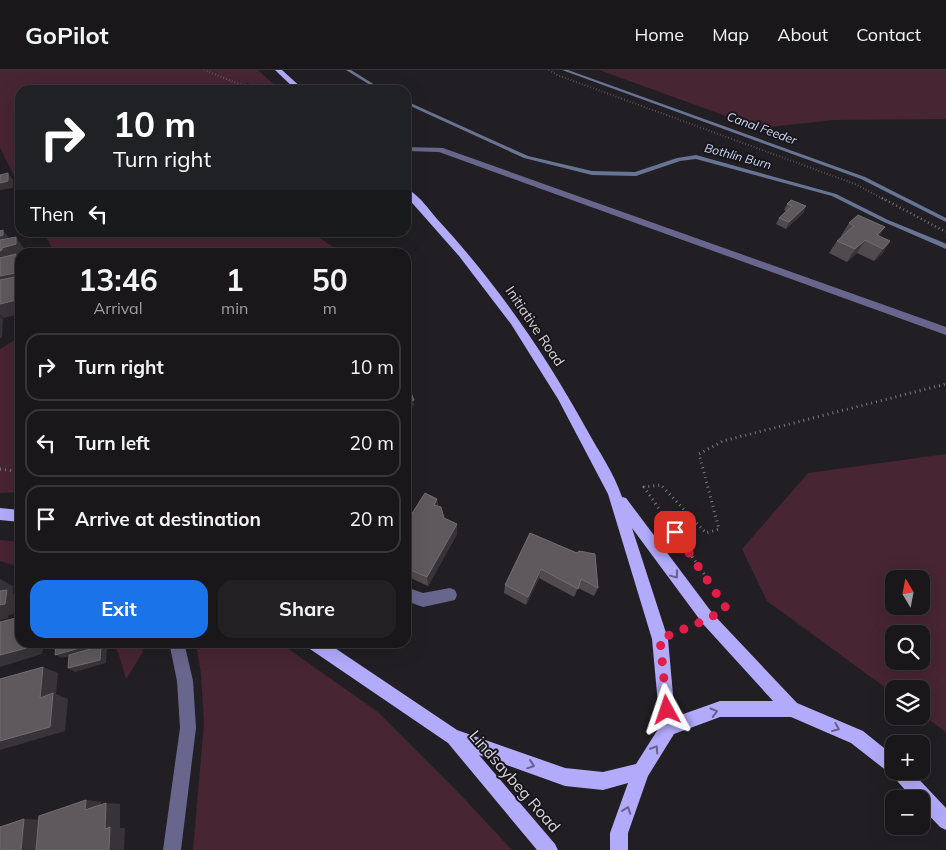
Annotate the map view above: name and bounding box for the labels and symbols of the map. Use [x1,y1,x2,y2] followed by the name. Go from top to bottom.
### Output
[725,108,800,148] water label: Canal Feeder
[703,140,773,172] water label: Bothlin Burn
[502,282,568,370] street label: Initiative Road
[654,511,696,553] pin
[669,569,678,579] one-way arrow
[885,570,930,615] north arrow
[640,683,692,735] position arrow
[710,707,718,717] one-way arrow
[831,722,839,732] one-way arrow
[465,726,565,836] street label: Lindsaybeg Road
[648,745,658,754] one-way arrow
[526,759,535,769] one-way arrow
[621,806,631,815] one-way arrow

